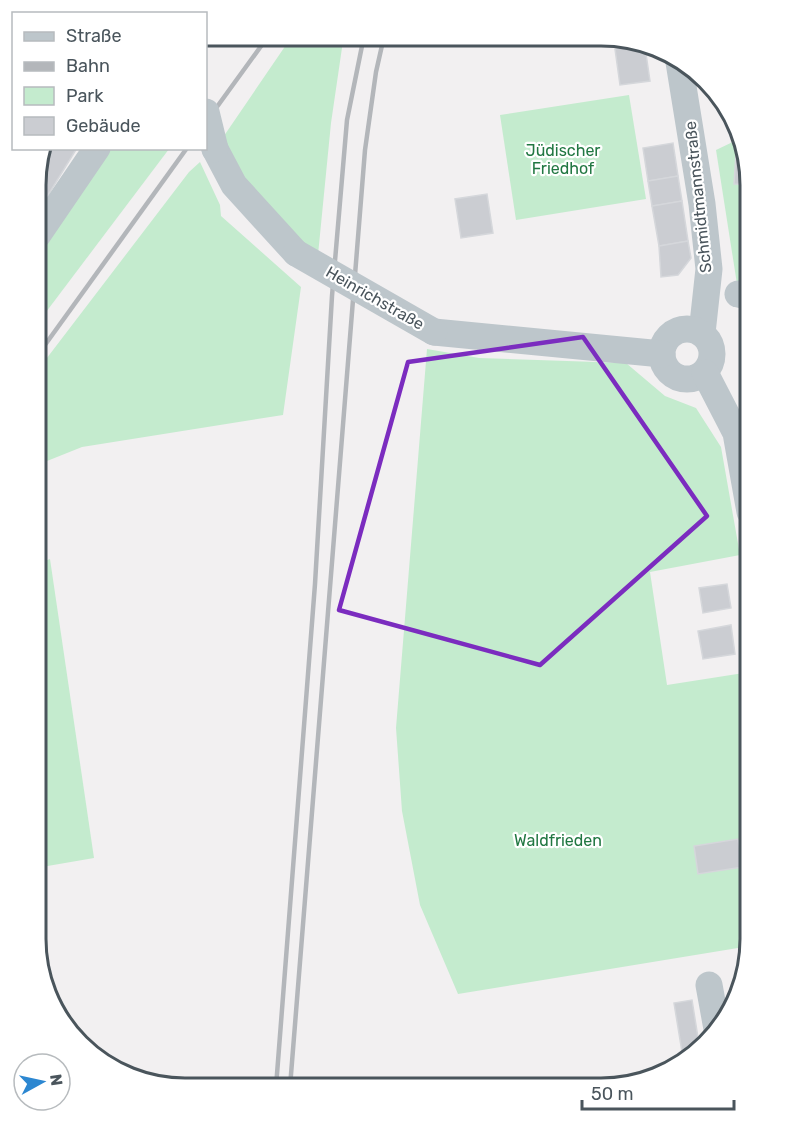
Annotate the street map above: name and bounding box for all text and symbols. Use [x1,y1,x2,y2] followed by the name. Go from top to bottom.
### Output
[12,12,207,150] legend
[66,25,122,47] text: Straße
[66,55,110,77] text: Bahn
[66,85,104,107] text: Park
[66,115,141,137] text: Gebäude
[681,120,715,274] street label: Schmidtmannstraße
[526,141,600,178] park label: Jüdischer Friedhof
[323,262,427,334] street label: Heinrichstraße
[514,831,602,850] park label: Waldfrieden
[12,1052,72,1112] north arrow
[46,1073,67,1087] text: N
[582,1073,734,1111] scale bar
[591,1083,634,1105] text: 50 m

